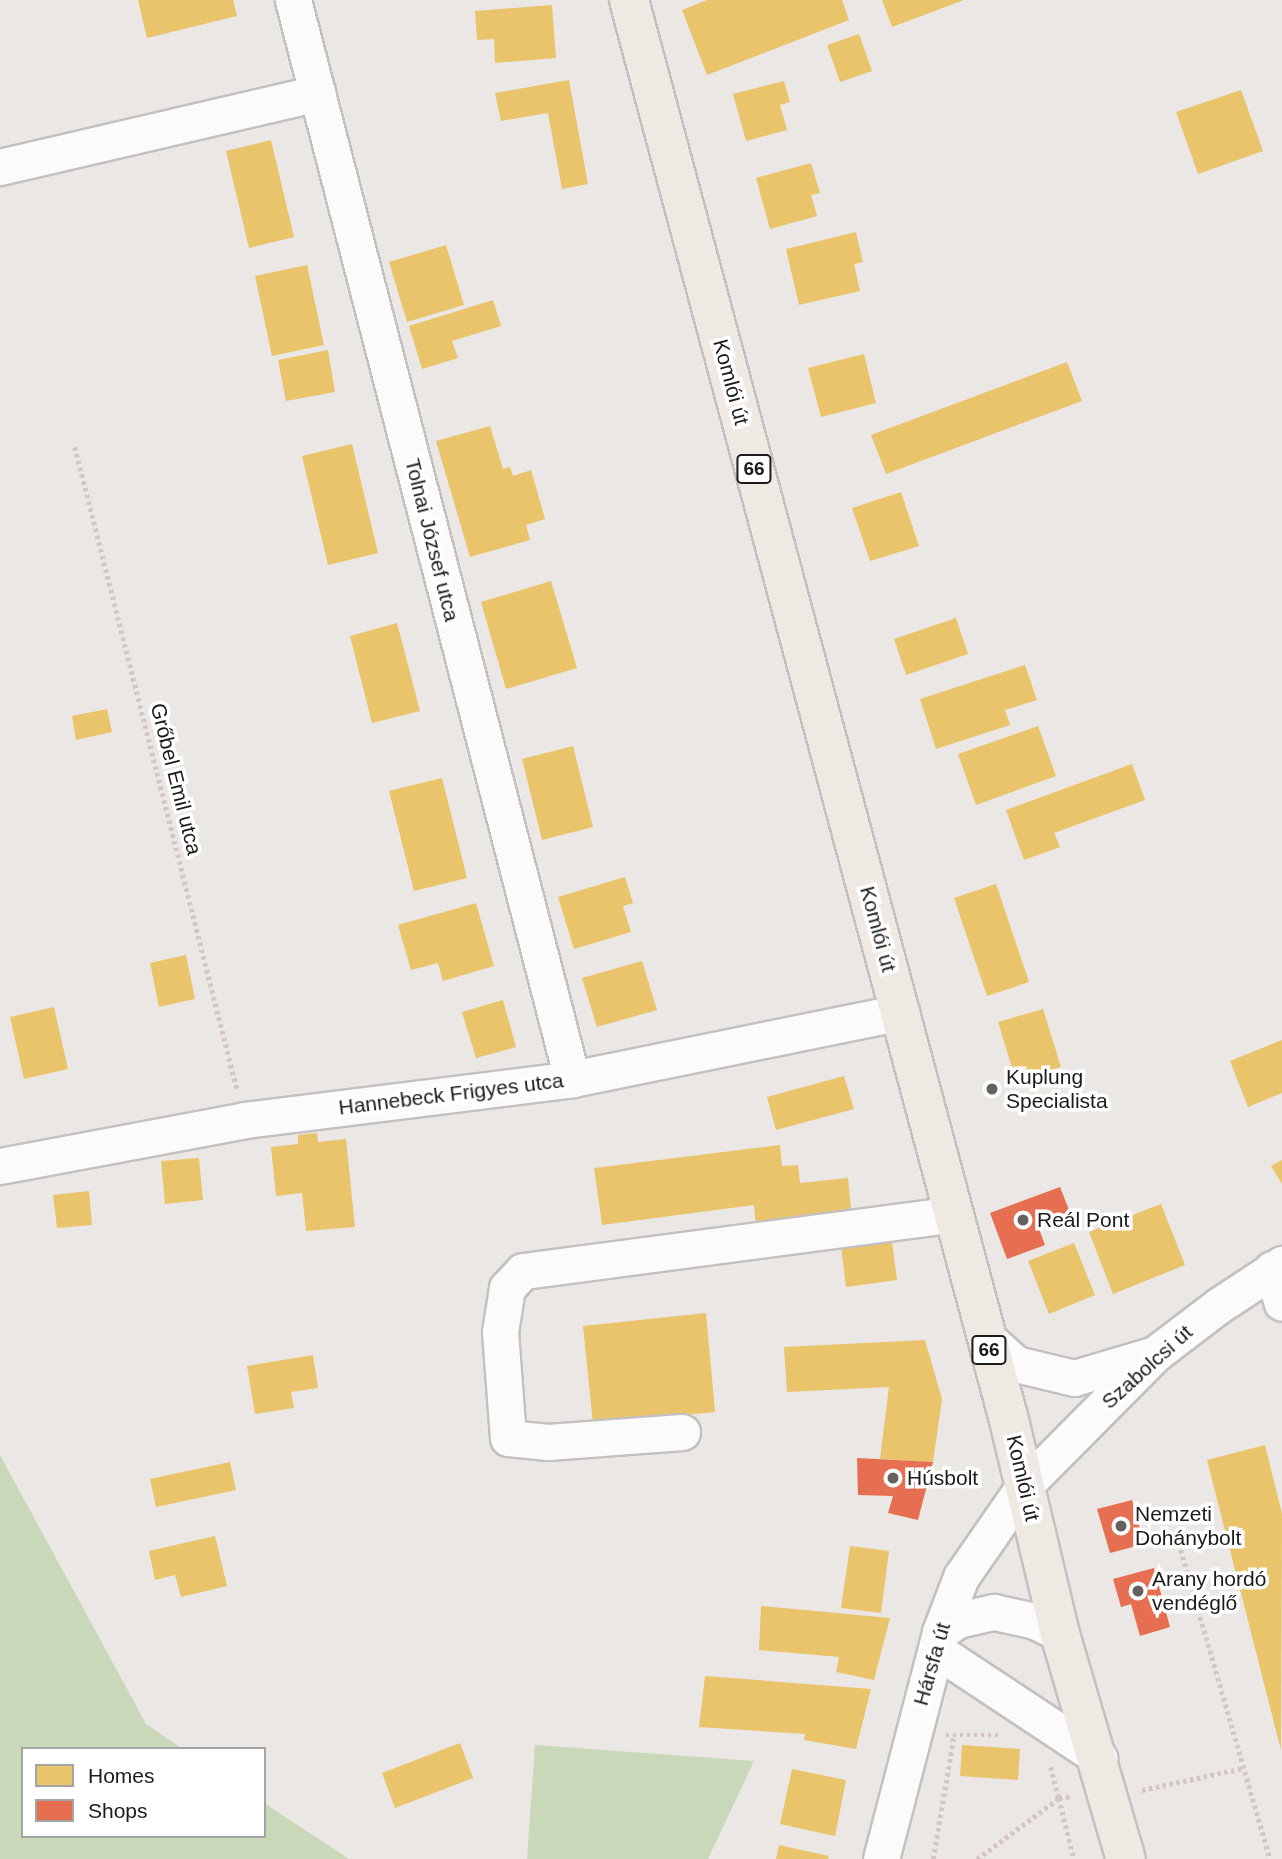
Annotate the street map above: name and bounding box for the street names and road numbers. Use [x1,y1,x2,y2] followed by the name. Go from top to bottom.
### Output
[708,336,754,428] street label: Komlói út
[735,454,773,484] road number: 66
[400,456,464,624] street label: Tolnai József utca
[145,701,207,857] street label: Grőbel Emil utca
[855,883,901,975] street label: Komlói út
[337,1068,565,1120] street label: Hannebeck Frigyes utca
[1096,1320,1198,1414] street label: Szabolcsi út
[970,1334,1008,1366] road number: 66
[1001,1433,1045,1523] street label: Komlói út
[908,1620,956,1708] street label: Hársfa út

